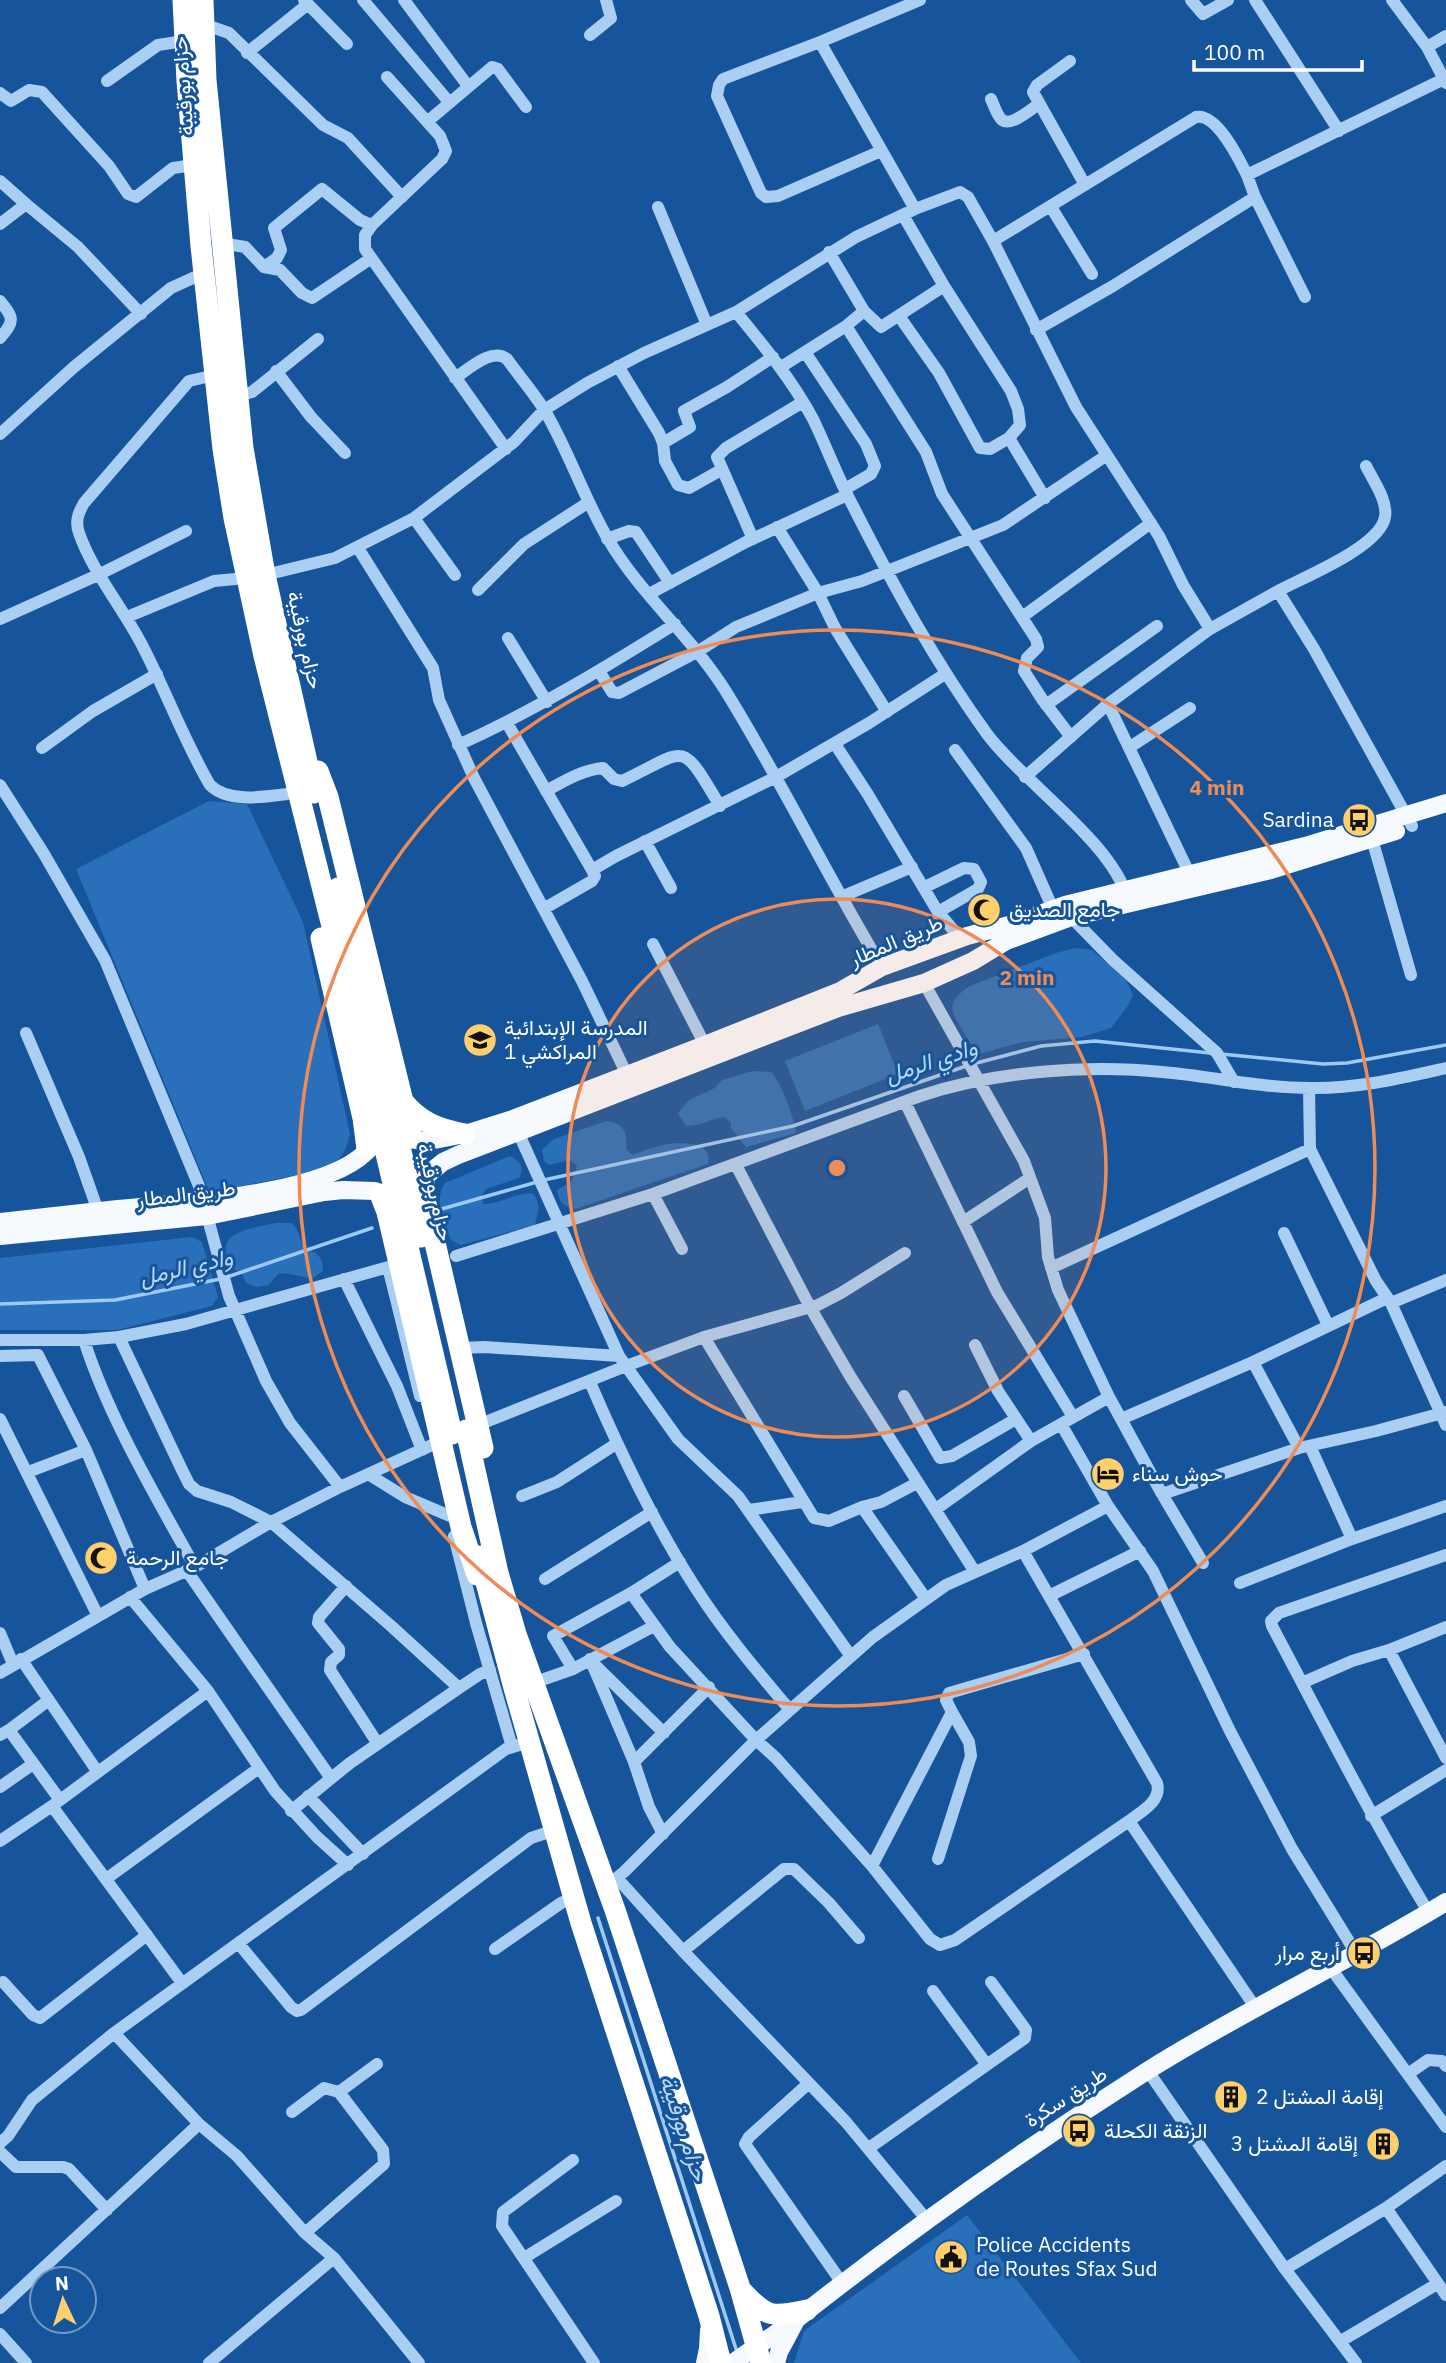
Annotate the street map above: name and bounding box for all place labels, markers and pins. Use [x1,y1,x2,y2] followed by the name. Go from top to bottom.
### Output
[1340,801,1378,839] bus stop icon: Sardina
[1262,805,1334,833] place label: Sardina
[965,891,1003,929] mosque icon: جامع الصديق
[1009,895,1120,924] place label: جامع الصديق
[504,1013,648,1069] place label: المدرسة الإبتدائية المراكشي 1
[461,1021,499,1059] school or university icon: المدرسة الإبتدائية المراكشي 1
[825,1156,849,1180] centre of rings
[1089,1455,1127,1493] hotel icon: حوش سناء
[1132,1459,1223,1487] place label: حوش سناء
[82,1539,120,1577] mosque icon: جامع الرحمة
[126,1543,229,1572] place label: جامع الرحمة
[1345,1934,1383,1972] bus stop icon: أربع مرار
[1274,1938,1340,1967] place label: أربع مرار
[1212,2078,1250,2116] building icon: إقامة المشتل 2
[1256,2082,1383,2111] place label: إقامة المشتل 2
[1060,2112,1098,2150] bus stop icon: الزنقة الكحلة
[1104,2116,1207,2144] place label: الزنقة الكحلة
[1364,2125,1402,2163] building icon: إقامة المشتل 3
[1231,2129,1358,2158] place label: إقامة المشتل 3
[976,2230,1158,2282] place label: Police Accidents de Routes Sfax Sud
[932,2238,970,2276] public building icon: Police Accidents de Routes Sfax Sud

